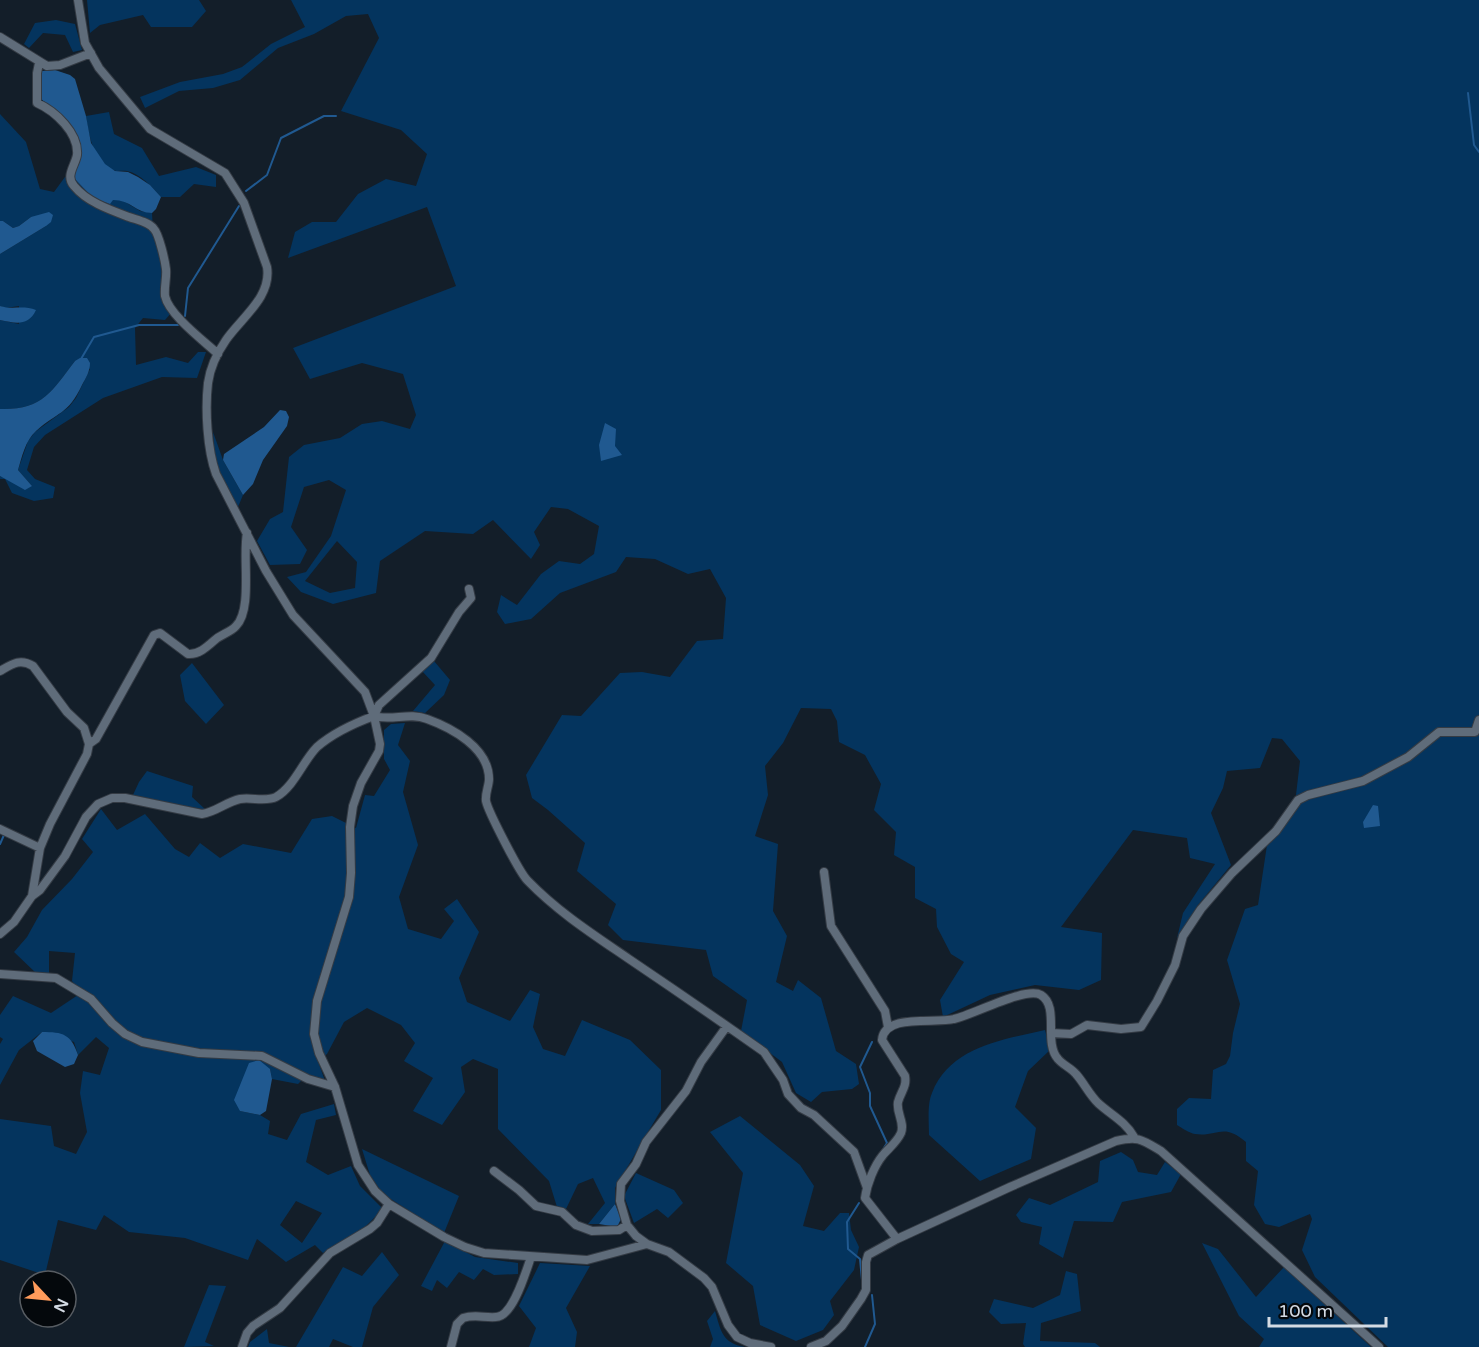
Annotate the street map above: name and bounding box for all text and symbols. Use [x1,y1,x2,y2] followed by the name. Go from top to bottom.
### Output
[18,1269,78,1329] north arrow
[1269,1290,1386,1328] scale bar
[49,1295,72,1315] text: N
[1278,1300,1333,1322] text: 100 m

